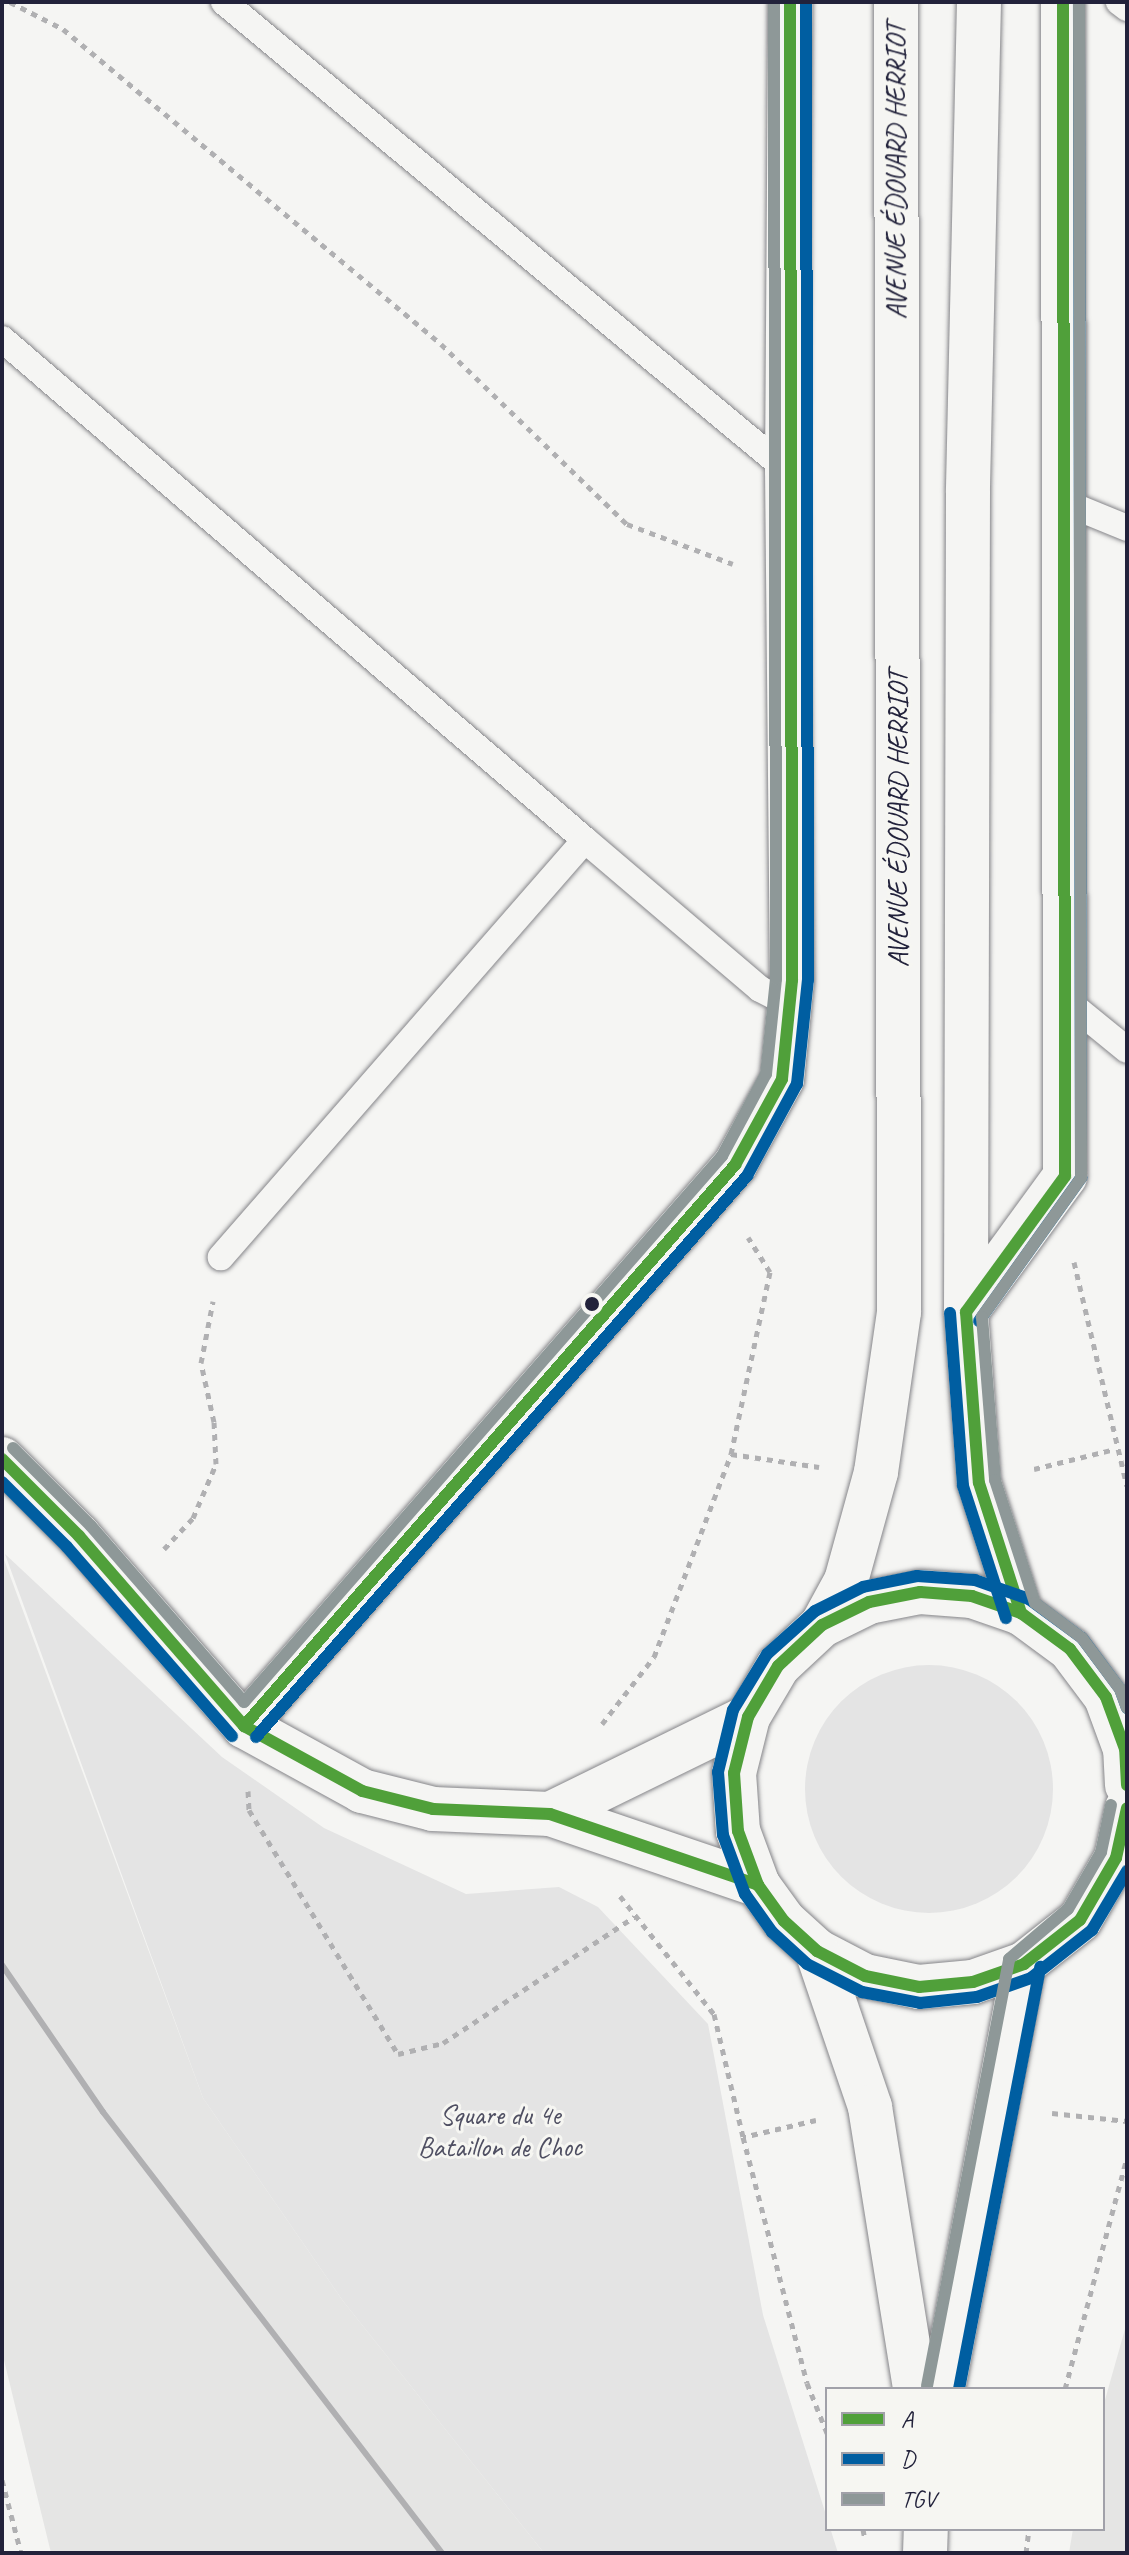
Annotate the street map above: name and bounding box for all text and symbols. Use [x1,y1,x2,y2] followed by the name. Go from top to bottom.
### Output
[879,23,913,319] street label: AVENUE ÉDOUARD HERRIOT
[881,671,915,967] street label: AVENUE ÉDOUARD HERRIOT
[584,1296,600,1312] unlabelled marker
[418,2098,582,2164] park label: Square du 4e Bataillon de Choc
[825,2387,1105,2531] legend
[901,2404,913,2434] text: A
[901,2444,915,2474] text: D
[901,2484,935,2514] text: TGV

